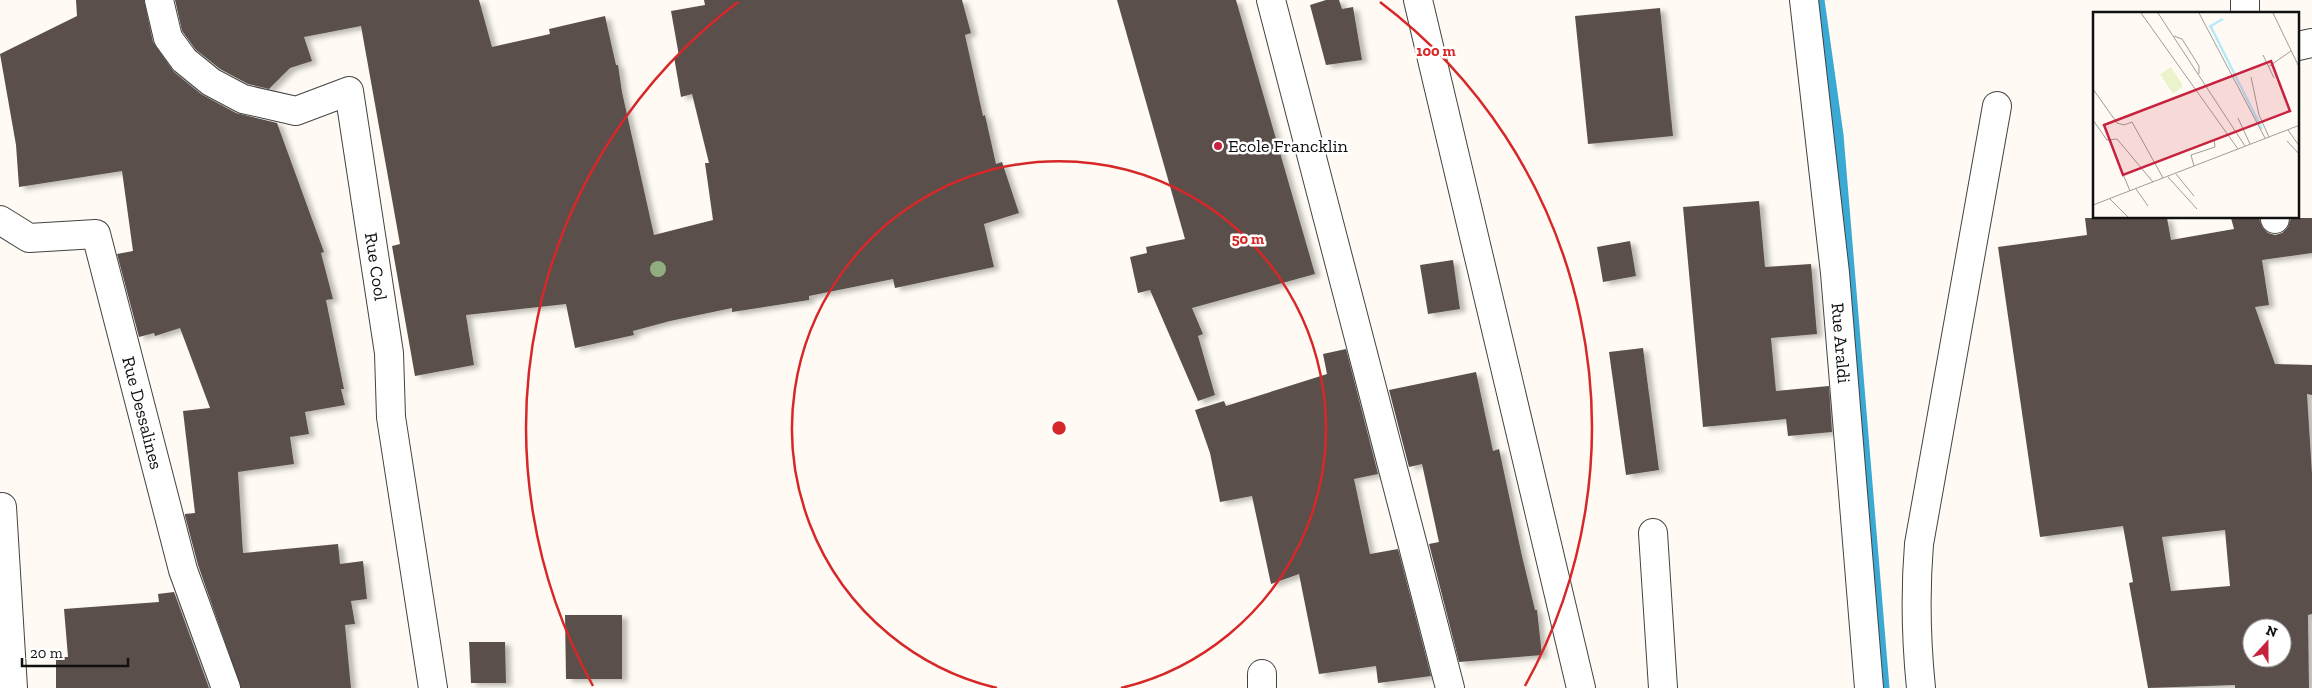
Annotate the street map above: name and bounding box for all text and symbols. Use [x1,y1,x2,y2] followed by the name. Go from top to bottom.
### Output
[2093,12,2300,219] inset map
[1416,42,1456,60] text: 100 m
[1228,135,1349,157] place label: Ecole Francklin
[1212,140,1224,152] marker: Ecole Francklin
[1232,230,1264,248] text: 50 m
[360,231,392,302] street label: Rue Cool
[1826,302,1855,384] street label: Rue Araldi
[117,354,168,472] street label: Rue Dessalines
[1050,419,1068,437] centre of rings
[2242,618,2292,668] north arrow
[2263,621,2280,641] text: N
[22,636,129,668] scale bar
[30,644,63,662] text: 20 m

